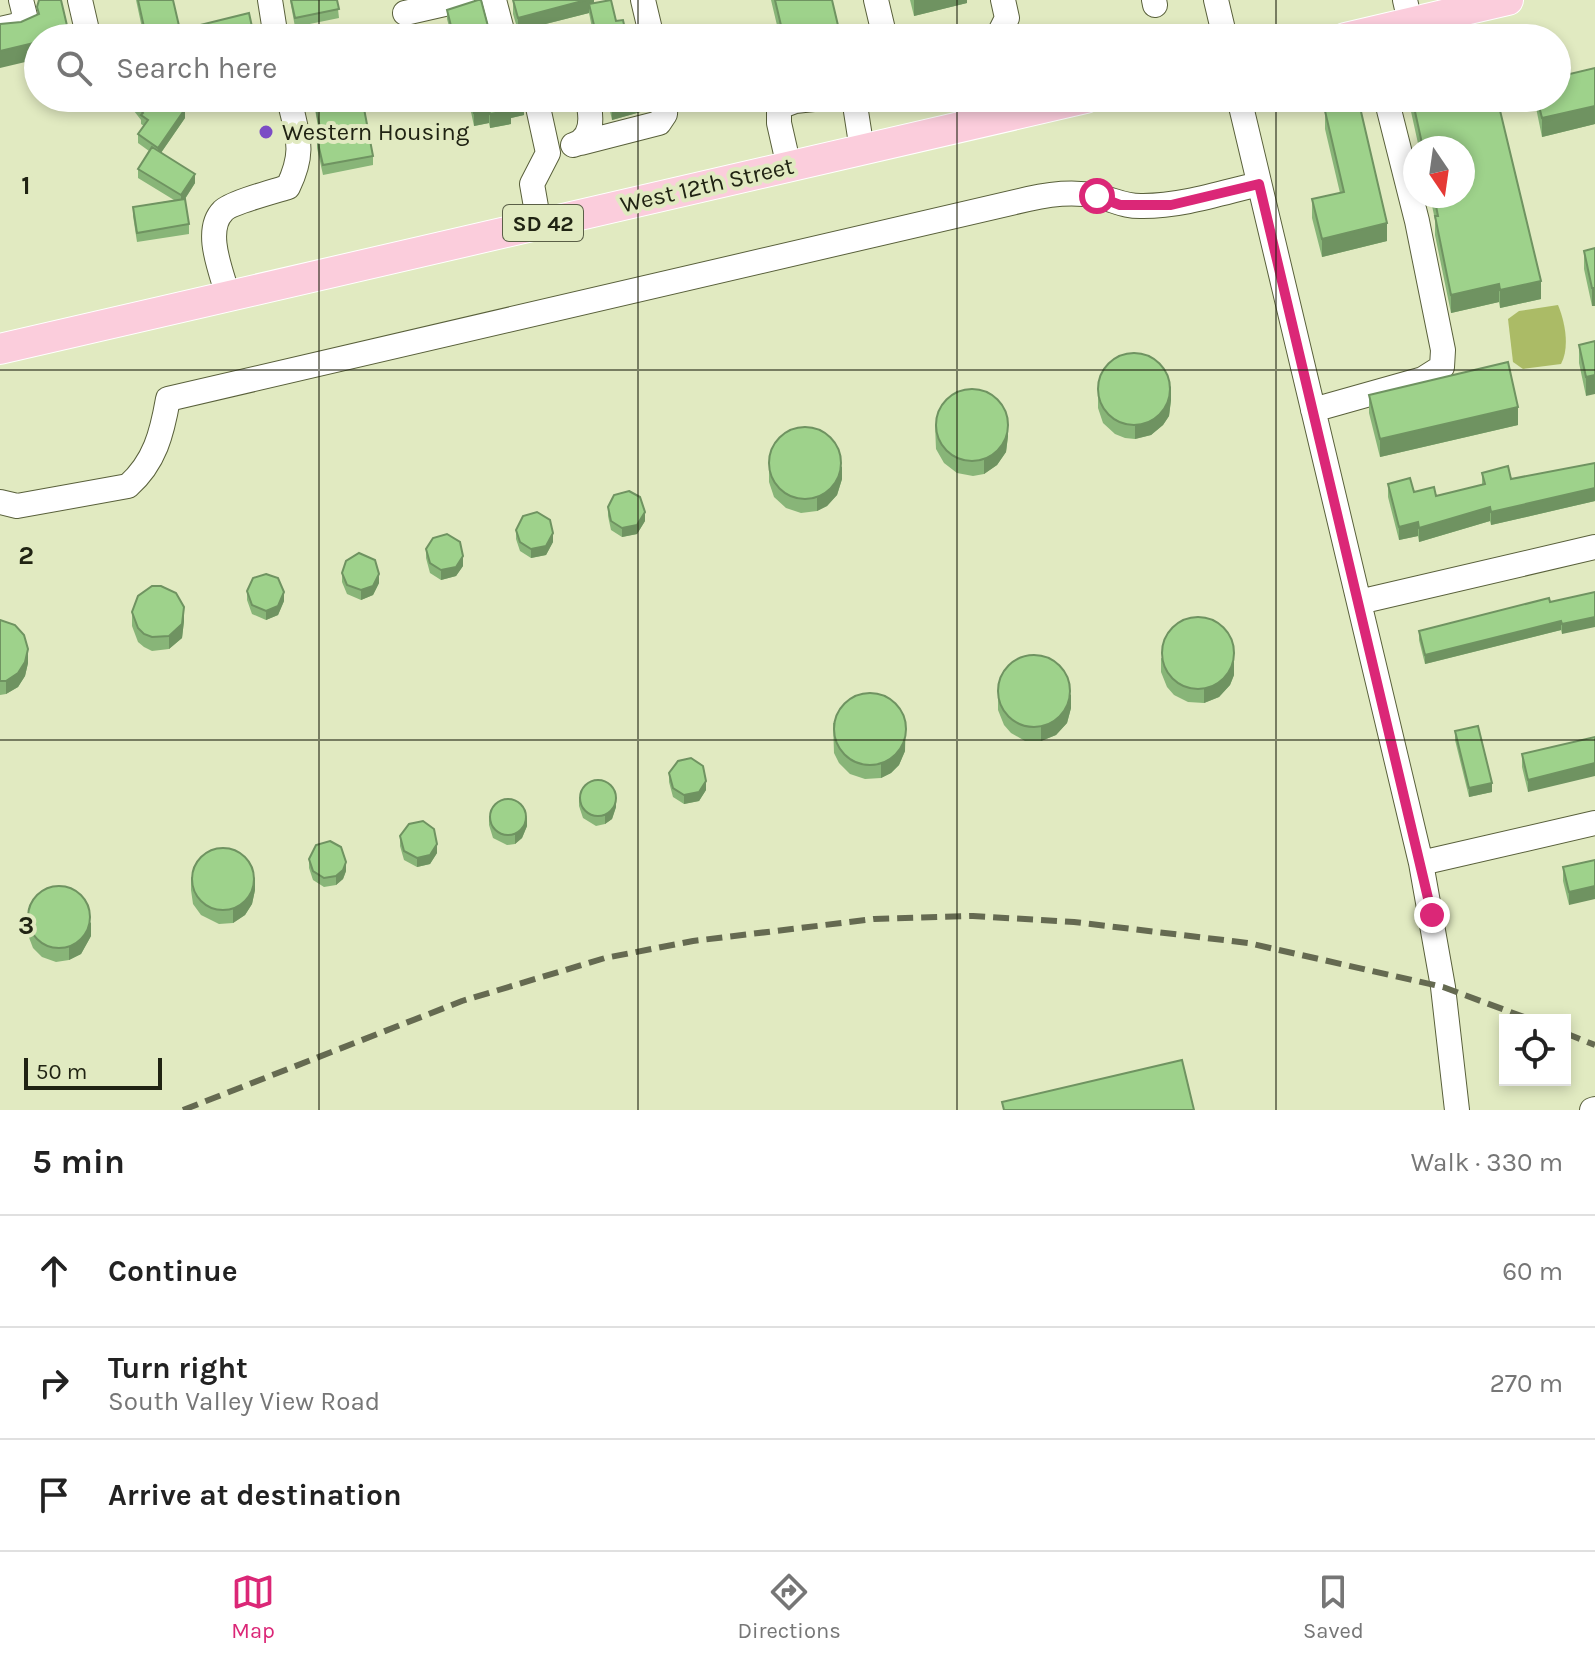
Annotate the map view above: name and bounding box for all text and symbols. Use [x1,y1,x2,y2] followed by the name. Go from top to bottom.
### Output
[24,24,1571,112] search box
[52,46,96,90] icon: search
[116,50,277,86] text: Search here
[282,118,470,146] place label: Western Housing
[257,123,275,141] marker: Western Housing
[1403,136,1475,208] north arrow
[617,151,797,219] street label: West 12th Street
[21,170,31,201] text: 1
[1079,178,1115,214] route start
[503,205,583,241] road number: SD 42
[18,540,34,571] text: 2
[1414,897,1450,933] route end
[18,910,34,941] text: 3
[1499,1014,1571,1086] map controls
[1499,1014,1571,1086] button: locate
[24,1054,162,1090] scale bar
[36,1059,87,1085] text: 50 m
[32,1142,125,1182] text: 5 min
[1411,1147,1563,1178] text: Walk · 330 m
[32,1249,76,1293] icon: ahead
[108,1253,238,1289] text: Continue
[1502,1256,1563,1287] text: 60 m
[108,1350,248,1386] text: Turn right
[32,1361,76,1405] icon: right
[1490,1368,1563,1399] text: 270 m
[108,1386,380,1417] text: South Valley View Road
[32,1473,76,1517] icon: arrive
[108,1477,402,1513] text: Arrive at destination
[231,1570,275,1644] tab: Map
[737,1570,841,1644] tab: Directions
[1303,1570,1364,1644] tab: Saved

